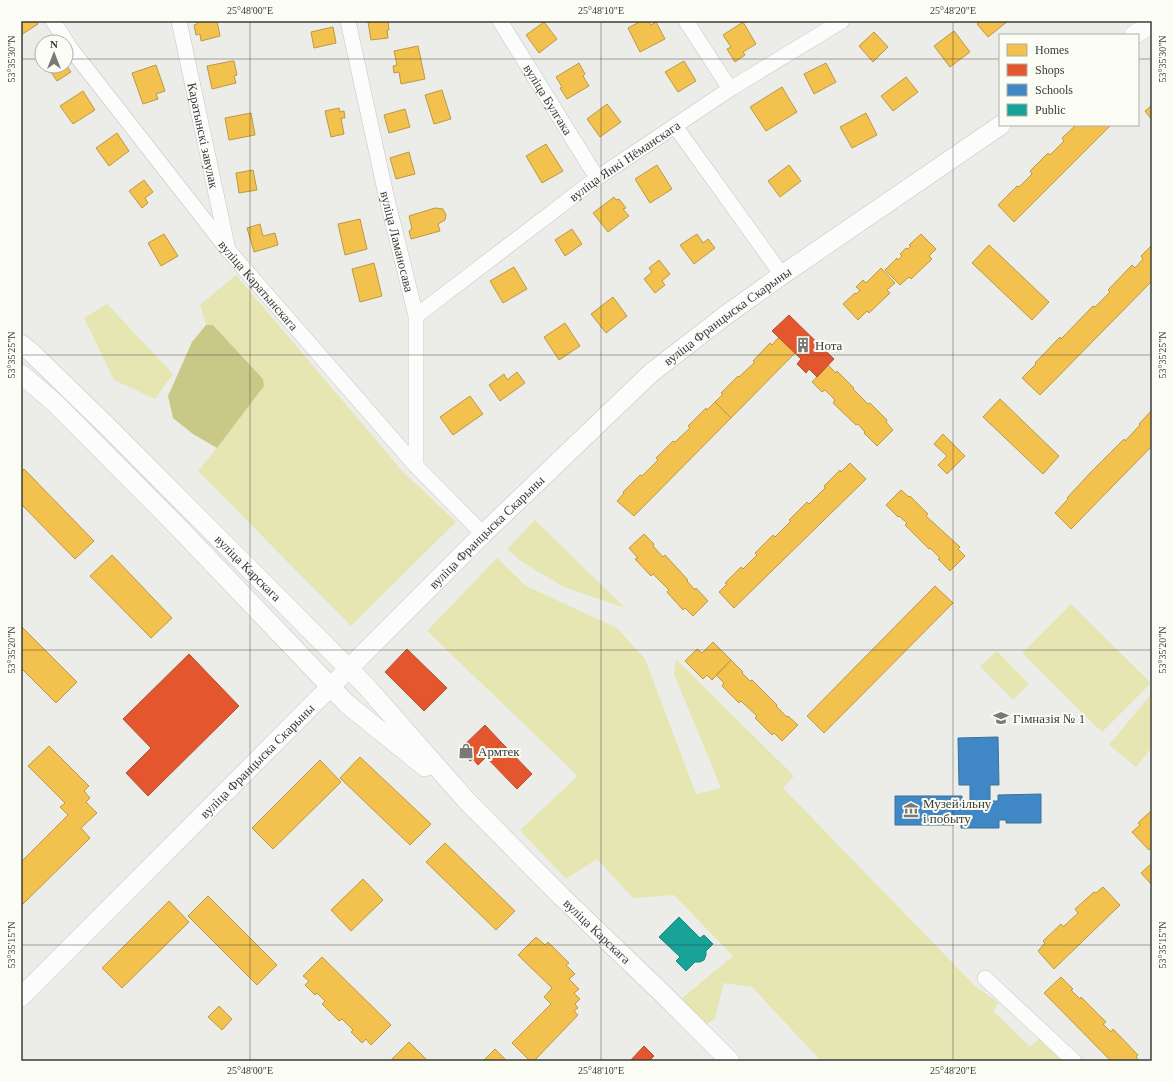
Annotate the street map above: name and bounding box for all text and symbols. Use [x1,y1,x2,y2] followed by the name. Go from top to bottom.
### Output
[227,5,273,16] text: 25°48'00"E
[578,5,624,16] text: 25°48'10"E
[930,5,976,16] text: 25°48'20"E
[34,34,74,74] north arrow
[999,34,1139,126] legend
[6,35,17,83] text: 53°35'30"N
[1157,35,1168,83] text: 53°35'30"N
[50,38,58,50] text: N
[1035,43,1069,57] text: Homes
[520,61,576,138] street label: вуліца Булгака
[1035,63,1065,77] text: Shops
[184,81,222,190] street label: Каратынскі завулак
[1035,83,1073,97] text: Schools
[1035,103,1066,117] text: Public
[566,117,683,205] street label: вуліца Янкі Нёманскага
[377,190,417,294] street label: вуліца Ламаносава
[215,237,302,334] street label: вуліца Каратынскага
[661,264,794,369] street label: вуліца Францыска Скарыны
[6,331,17,379] text: 53°35'25"N
[1157,331,1168,379] text: 53°35'25"N
[794,336,812,354] building icon: Нота
[815,338,843,353] place label: Нота
[426,472,548,592] street label: вуліца Францыска Скарыны
[212,532,284,605] street label: вуліца Карскага
[6,626,17,674] text: 53°35'20"N
[1157,626,1168,674] text: 53°35'20"N
[197,700,318,821] street label: вуліца Францыска Скарыны
[992,709,1010,727] school or university icon: Гімназія № 1
[1013,711,1085,726] place label: Гімназія № 1
[457,742,475,760] shop icon: Армтек
[478,744,520,759] place label: Армтек
[923,796,992,826] place label: Музей ільну і побыту
[902,801,920,819] museum icon: Музей ільну і побыту
[560,896,634,967] street label: вуліца Карскага
[6,921,17,969] text: 53°35'15"N
[1157,921,1168,969] text: 53°35'15"N
[227,1065,273,1076] text: 25°48'00"E
[578,1065,624,1076] text: 25°48'10"E
[930,1065,976,1076] text: 25°48'20"E

